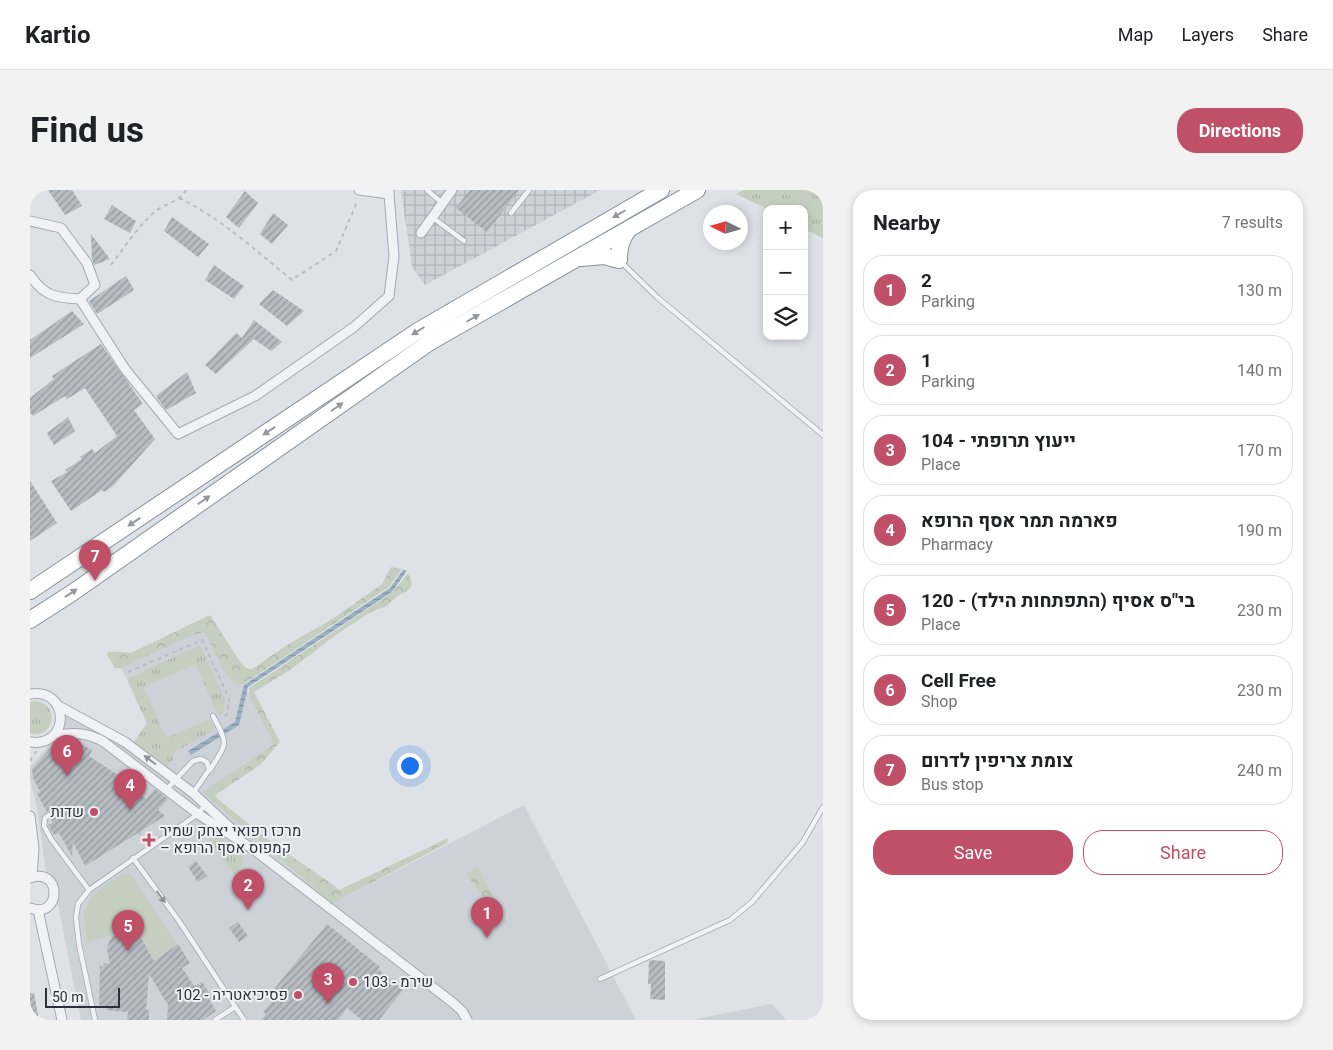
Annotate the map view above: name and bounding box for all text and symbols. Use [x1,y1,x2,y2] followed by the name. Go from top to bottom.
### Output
[25,21,91,49] text: Kartio
[1118,24,1153,45] text: Map
[1181,24,1234,45] text: Layers
[1262,24,1308,45] text: Share
[1177,108,1303,153] button: Directions
[30,110,144,151] text: Find us
[703,205,748,250] north arrow
[763,205,808,340] map controls
[763,205,808,250] button: +
[613,210,626,219] one-way arrow
[873,211,940,235] text: Nearby
[1222,213,1283,232] text: 7 results
[763,250,808,295] button: −
[921,269,932,292] text: 2
[885,281,895,300] text: 1
[1237,281,1282,300] text: 130 m
[921,292,975,311] text: Parking
[763,295,808,340] button: layers
[466,313,479,322] one-way arrow
[412,327,425,336] one-way arrow
[921,349,932,372] text: 1
[885,361,895,380] text: 2
[1237,361,1282,380] text: 140 m
[921,372,975,391] text: Parking
[330,402,344,412] one-way arrow
[262,426,275,436] one-way arrow
[921,429,1076,452] text: 104 - ייעוץ תרופתי
[885,441,895,460] text: 3
[1237,441,1282,460] text: 170 m
[921,455,961,474] text: Place
[197,495,211,505] one-way arrow
[921,509,1118,532] text: פארמה תמר אסף הרופא
[127,517,140,527] one-way arrow
[885,521,895,540] text: 4
[1237,521,1282,540] text: 190 m
[921,535,993,554] text: Pharmacy
[79,540,111,581] pin: 7
[64,588,78,598] one-way arrow
[921,589,1195,612] text: בי"ס אסיף (התפתחות הילד) - 120
[885,601,895,620] text: 5
[1237,601,1282,620] text: 230 m
[921,615,961,634] text: Place
[921,669,996,692] text: Cell Free
[885,681,895,700] text: 6
[1237,681,1282,700] text: 230 m
[921,692,957,711] text: Shop
[51,735,83,776] pin: 6
[921,749,1073,772] text: צומת צריפין לדרום
[397,753,423,779] your location
[144,755,157,766] one-way arrow
[885,761,895,780] text: 7
[1237,761,1282,780] text: 240 m
[114,769,146,810] pin: 4
[921,775,983,794] text: Bus stop
[50,803,84,821] place label: שדות
[88,806,100,818] marker: שדות
[160,822,301,857] place label: מרכז רפואי יצחק שמיר – קמפוס אסף הרופא
[873,830,1073,875] button: Save
[1083,830,1283,875] button: Share
[142,833,156,847] marker: מרכז רפואי יצחק שמיר – קמפוס אסף הרופא
[232,869,264,910] pin: 2
[156,890,167,903] one-way arrow
[471,897,503,938] pin: 1
[112,910,144,951] pin: 5
[312,963,344,1004] pin: 3
[363,973,433,991] place label: 103 - שירמ
[347,976,359,988] marker: 103 - שירמ
[45,985,120,1008] scale bar
[175,986,288,1004] place label: 102 - פסיכיאטריה
[52,989,84,1005] text: 50 m
[292,989,304,1001] marker: 102 - פסיכיאטריה

